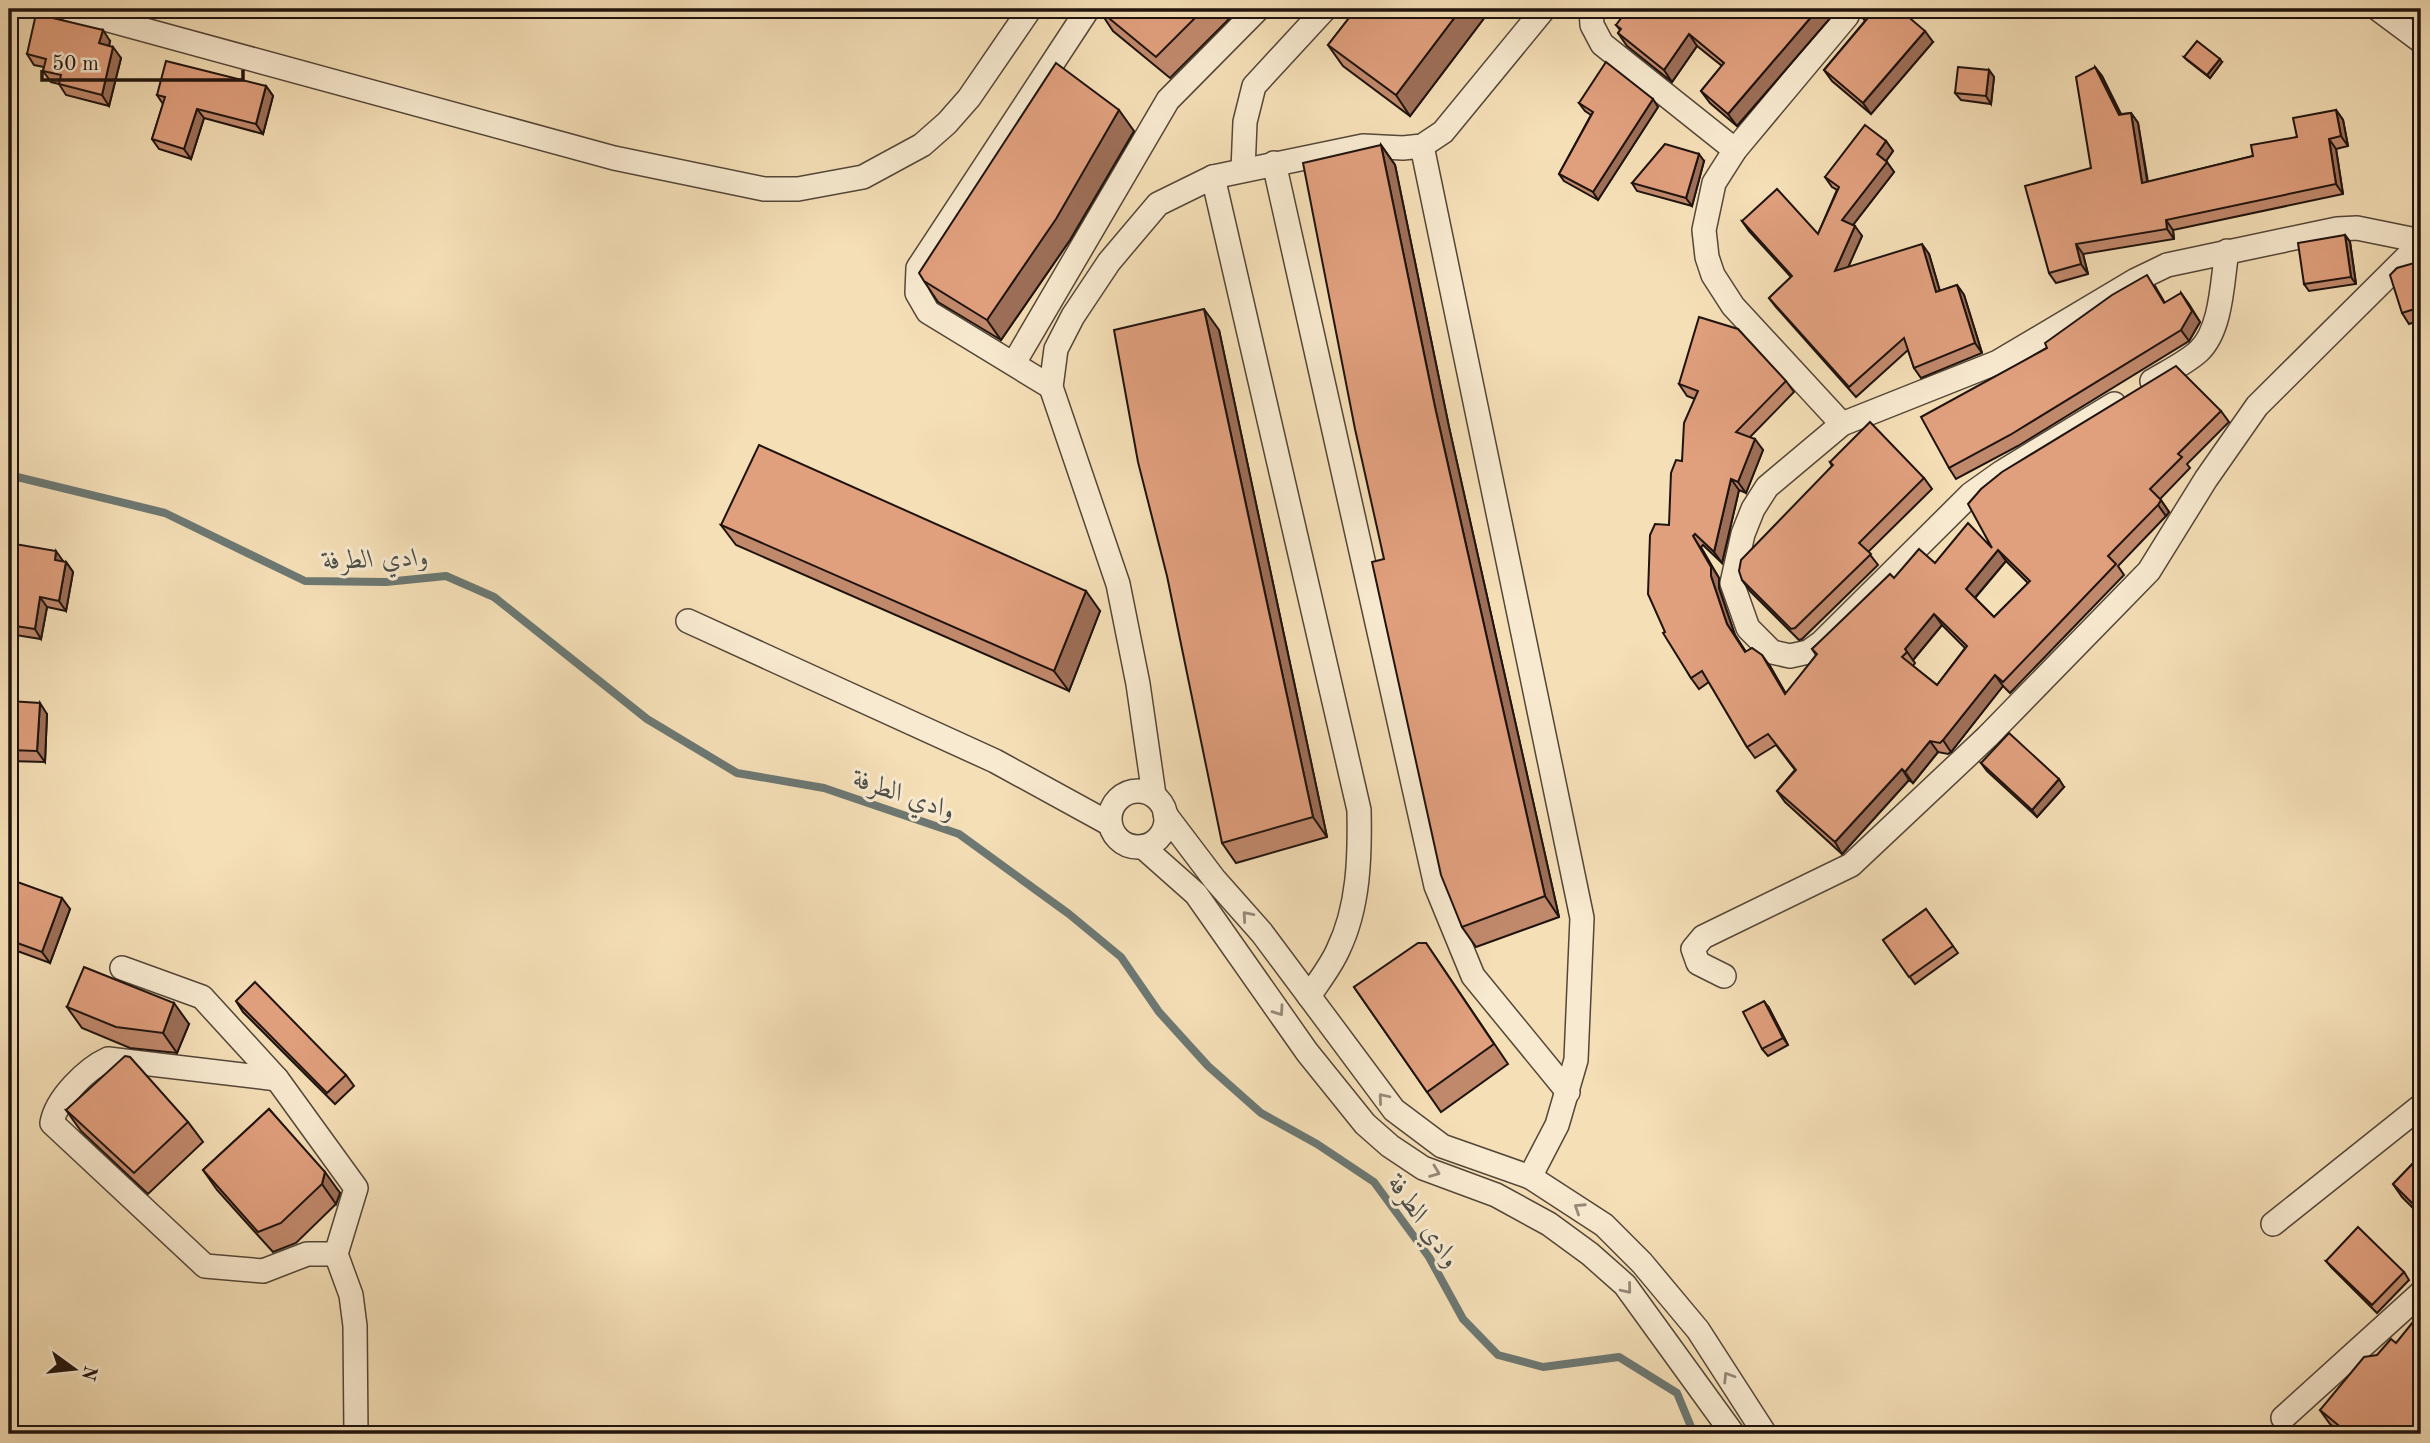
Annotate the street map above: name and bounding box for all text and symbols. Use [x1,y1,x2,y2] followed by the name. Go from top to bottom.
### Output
[42,38,243,82] scale bar
[52,54,99,75] text: 50 m
[321,545,430,581] water label: وادي الطرفة
[846,766,959,831] water label: وادي الطرفة
[1243,911,1255,924] one-way arrow
[1271,1003,1283,1016] one-way arrow
[1379,1093,1392,1106] one-way arrow
[1429,1164,1441,1178] one-way arrow
[1376,1170,1464,1276] water label: وادي الطرفة
[1573,1203,1586,1216] one-way arrow
[1619,1281,1631,1294] one-way arrow
[38,1334,108,1404] north arrow
[77,1363,99,1383] text: N
[1723,1372,1736,1385] one-way arrow

